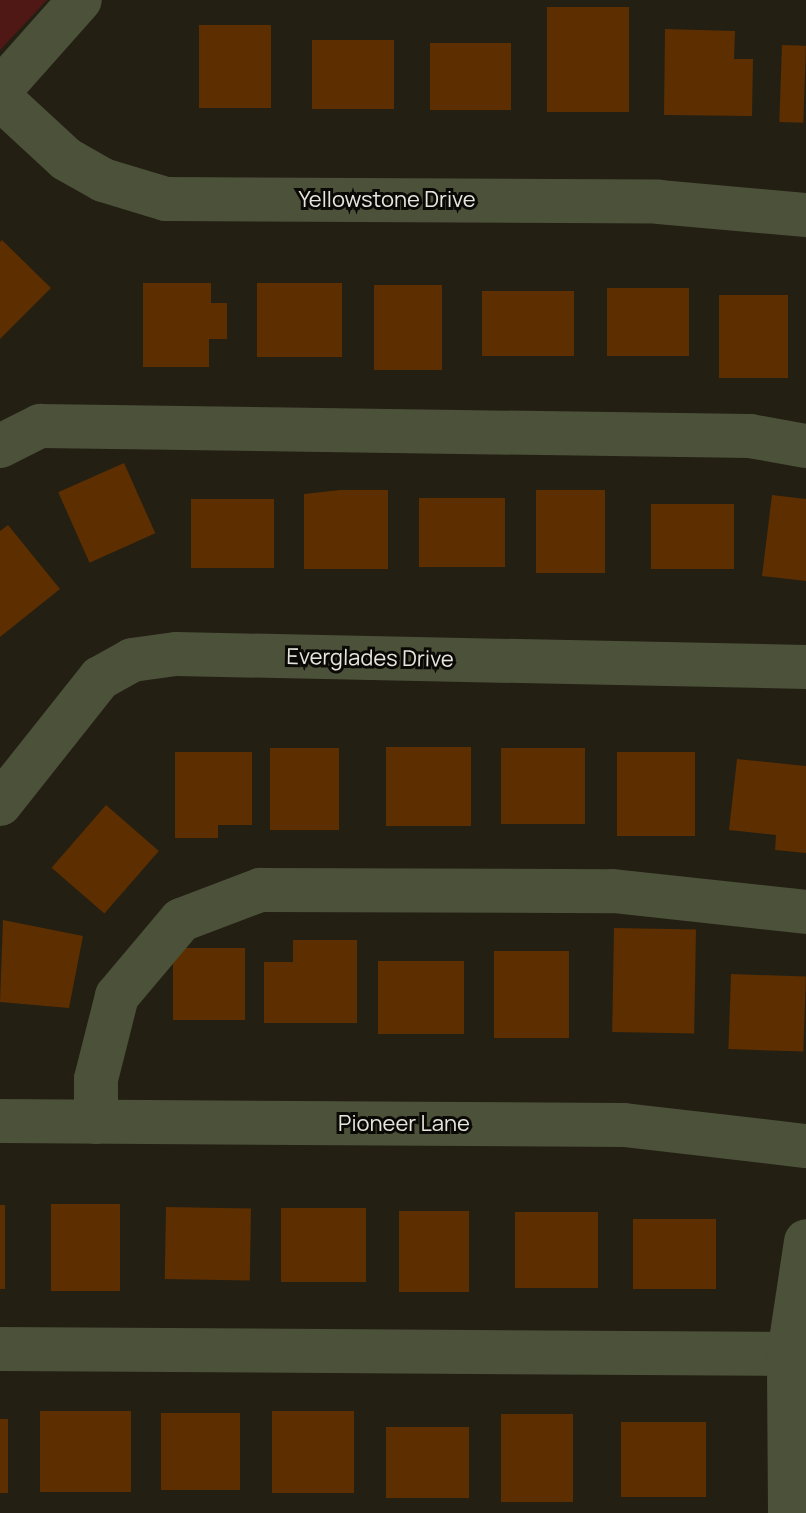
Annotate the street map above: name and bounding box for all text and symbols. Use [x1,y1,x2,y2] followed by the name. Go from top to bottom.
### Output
[298,187,476,213] street label: Yellowstone Drive
[286,643,454,673] street label: Everglades Drive
[338,1111,470,1137] street label: Pioneer Lane

